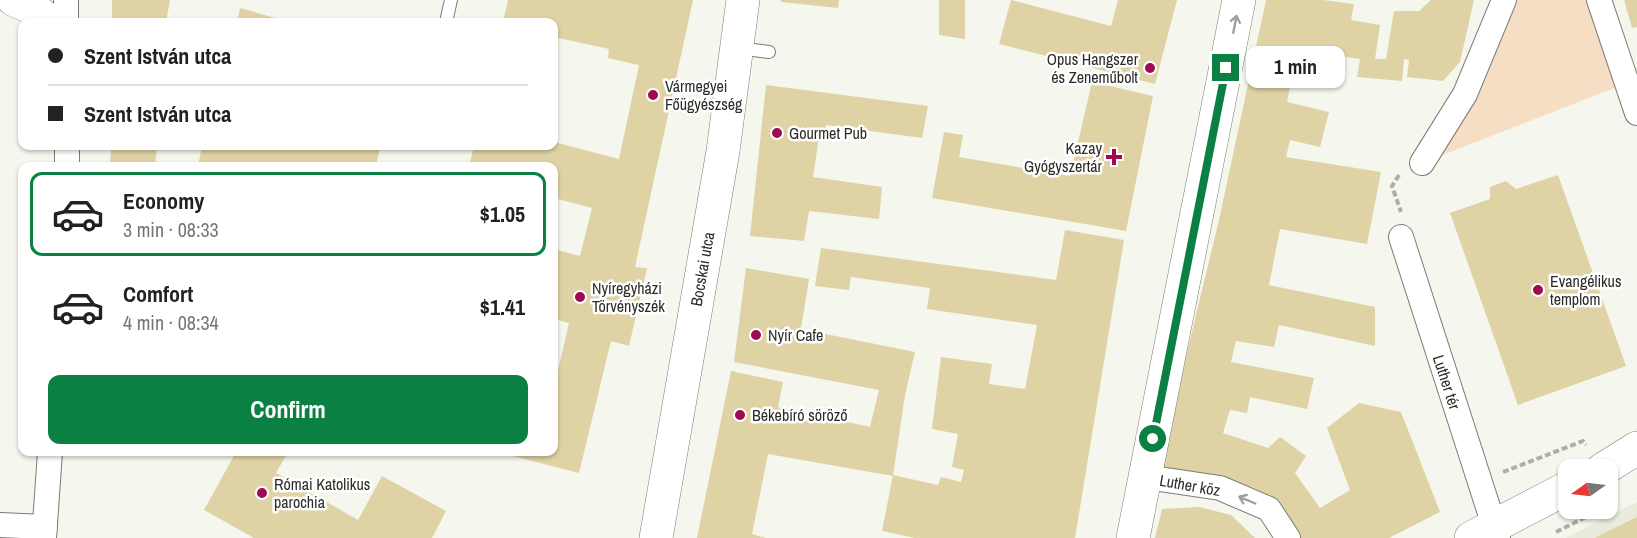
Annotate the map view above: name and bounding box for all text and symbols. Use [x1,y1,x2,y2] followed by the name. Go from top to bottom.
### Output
[1230,14,1241,34] one-way arrow
[84,41,231,71] text: Szent István utca
[1247,47,1346,89] callout: 1 min
[1047,48,1139,88] place label: Opus Hangszer és Zeneműbolt
[1274,53,1317,80] text: 1 min
[1212,54,1239,81] route end
[1143,61,1157,75] marker: Opus Hangszer és Zeneműbolt
[665,75,743,115] place label: Vármegyei Főügyészség
[646,88,660,102] marker: Vármegyei Főügyészség
[84,99,231,129] text: Szent István utca
[789,122,867,144] place label: Gourmet Pub
[770,126,784,140] marker: Gourmet Pub
[1024,137,1103,177] place label: Kazay Gyógyszertár
[1107,150,1121,164] marker: Kazay Gyógyszertár
[123,186,204,216] text: Economy
[51,187,105,241] icon: car
[480,199,525,229] text: $1.05
[123,216,219,243] text: 3 min · 08:33
[685,229,719,308] street label: Bocskai utca
[1550,270,1621,310] place label: Evangélikus templom
[592,277,665,317] place label: Nyíregyházi Törvényszék
[123,279,193,309] text: Comfort
[51,280,105,334] icon: car
[1531,283,1545,297] marker: Evangélikus templom
[573,290,587,304] marker: Nyíregyházi Törvényszék
[480,292,525,322] text: $1.41
[123,309,219,336] text: 4 min · 08:34
[768,324,823,346] place label: Nyír Cafe
[749,328,763,342] marker: Nyír Cafe
[1428,352,1466,413] street label: Luther tér
[48,375,528,444] button: Confirm
[752,404,848,426] place label: Békebíró söröző
[733,408,747,422] marker: Békebíró söröző
[1139,425,1166,452] route start
[1558,459,1618,519] north arrow
[1558,459,1618,519] map controls
[1158,469,1223,501] street label: Luther köz
[274,473,370,513] place label: Római Katolikus parochia
[255,486,269,500] marker: Római Katolikus parochia
[1239,493,1257,505] one-way arrow

